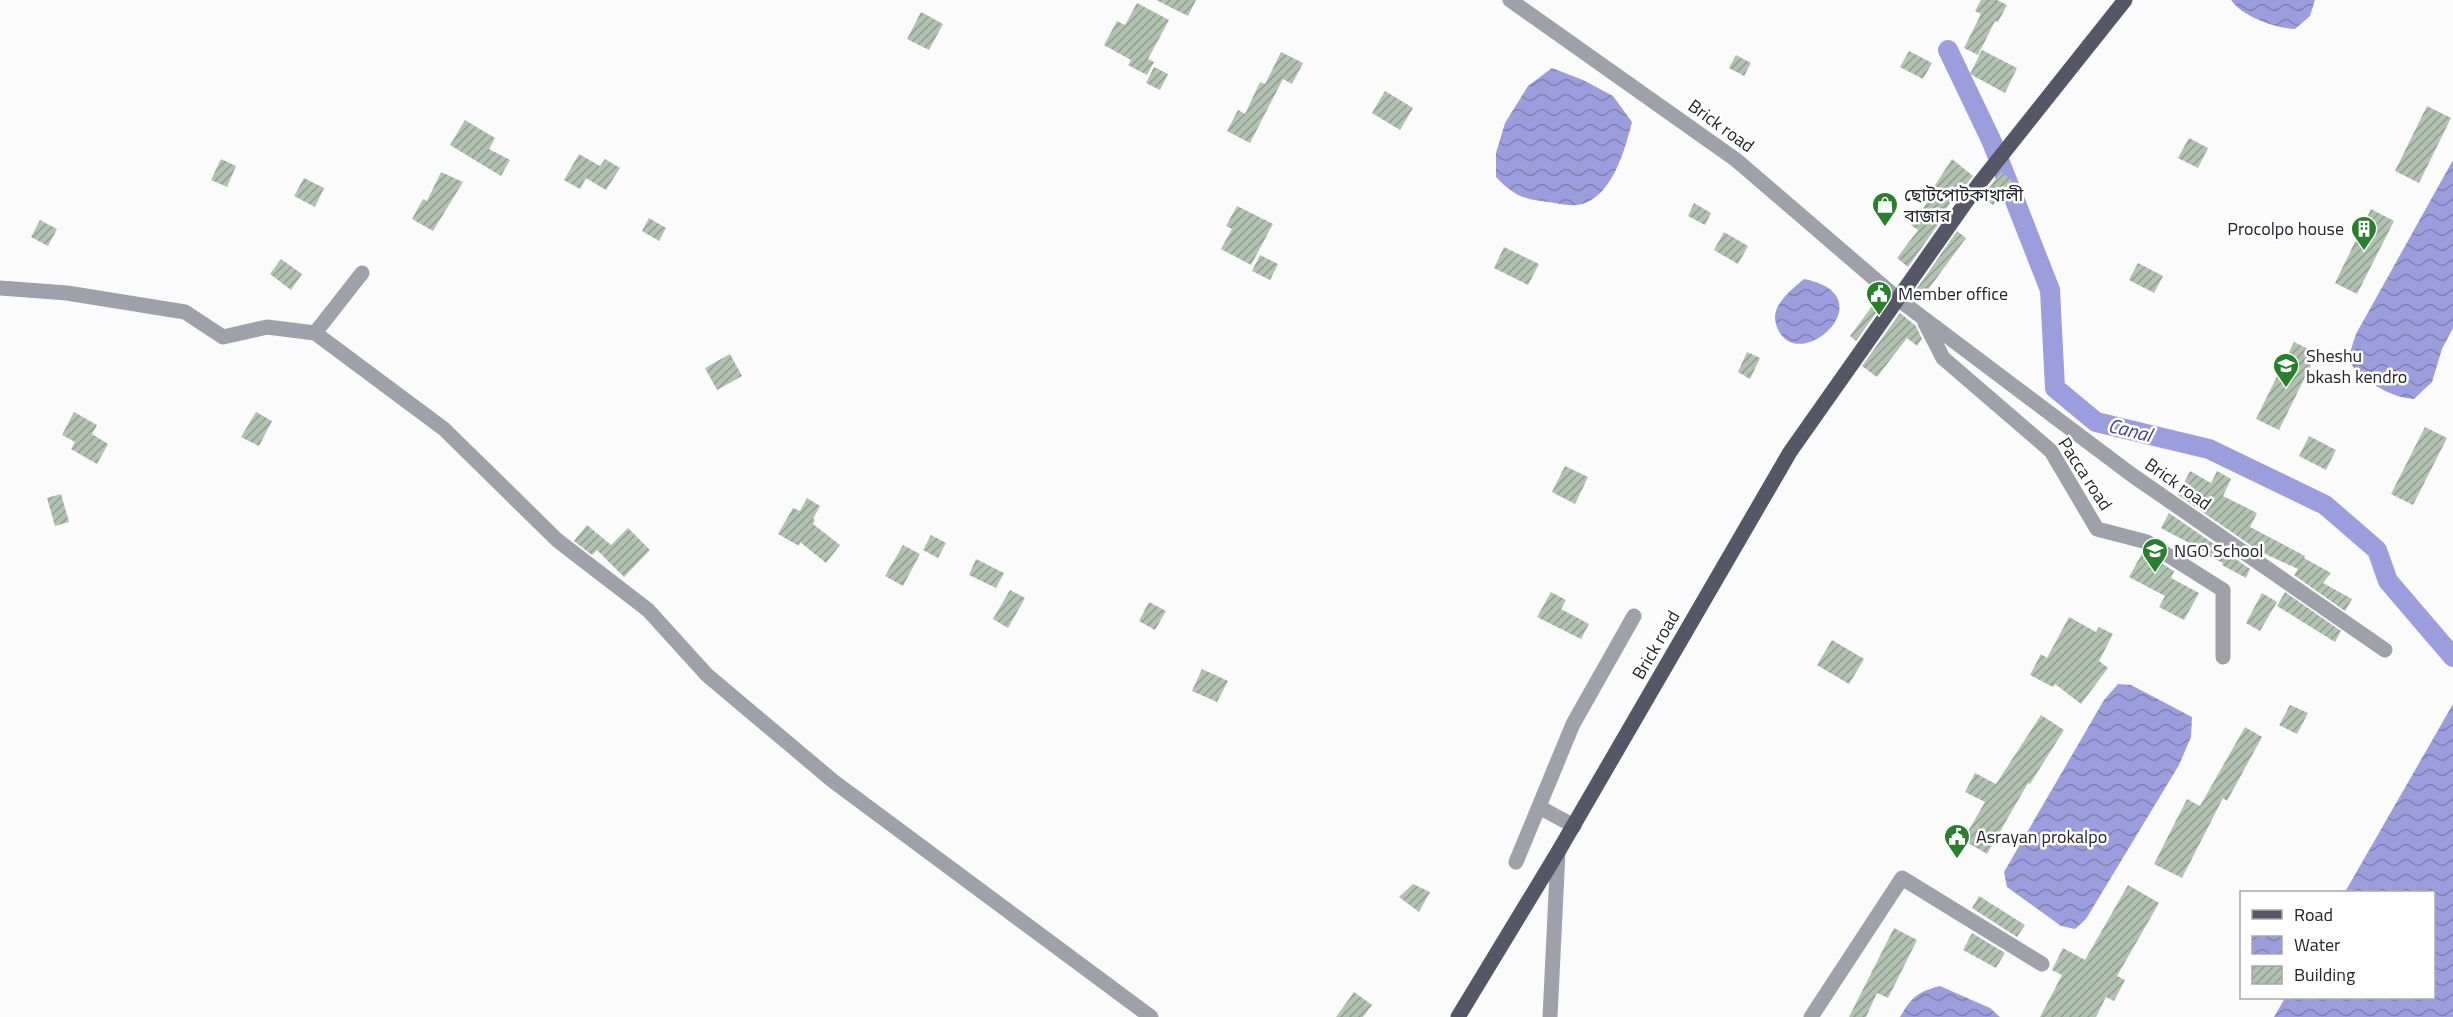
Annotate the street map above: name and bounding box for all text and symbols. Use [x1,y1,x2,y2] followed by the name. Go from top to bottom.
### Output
[1683,92,1760,159] street label: Brick road
[1903,181,2024,229] place label: ছোটপোটকাখালী বাজার
[1870,190,1900,228] shop icon: ছোটপোটকাখালী বাজার
[2349,214,2379,252] building icon: Procolpo house
[2227,215,2344,242] place label: Procolpo house
[1864,279,1894,317] public building icon: Member office
[1898,280,2008,307] place label: Member office
[2306,342,2407,390] place label: Sheshu bkash kendro
[2271,351,2301,389] school or university icon: Sheshu bkash kendro
[2105,409,2158,451] water label: Canal
[2052,432,2119,516] street label: Pacca road
[2140,451,2217,516] street label: Brick road
[2140,536,2170,574] school or university icon: NGO School
[2174,537,2264,564] place label: NGO School
[1625,605,1686,684] street label: Brick road
[1942,822,1972,860] public building icon: Asrayan prokalpo
[1976,823,2107,850] place label: Asrayan prokalpo
[2240,891,2435,999] legend
[2294,901,2333,928] text: Road
[2294,931,2340,958] text: Water
[2294,961,2355,988] text: Building

